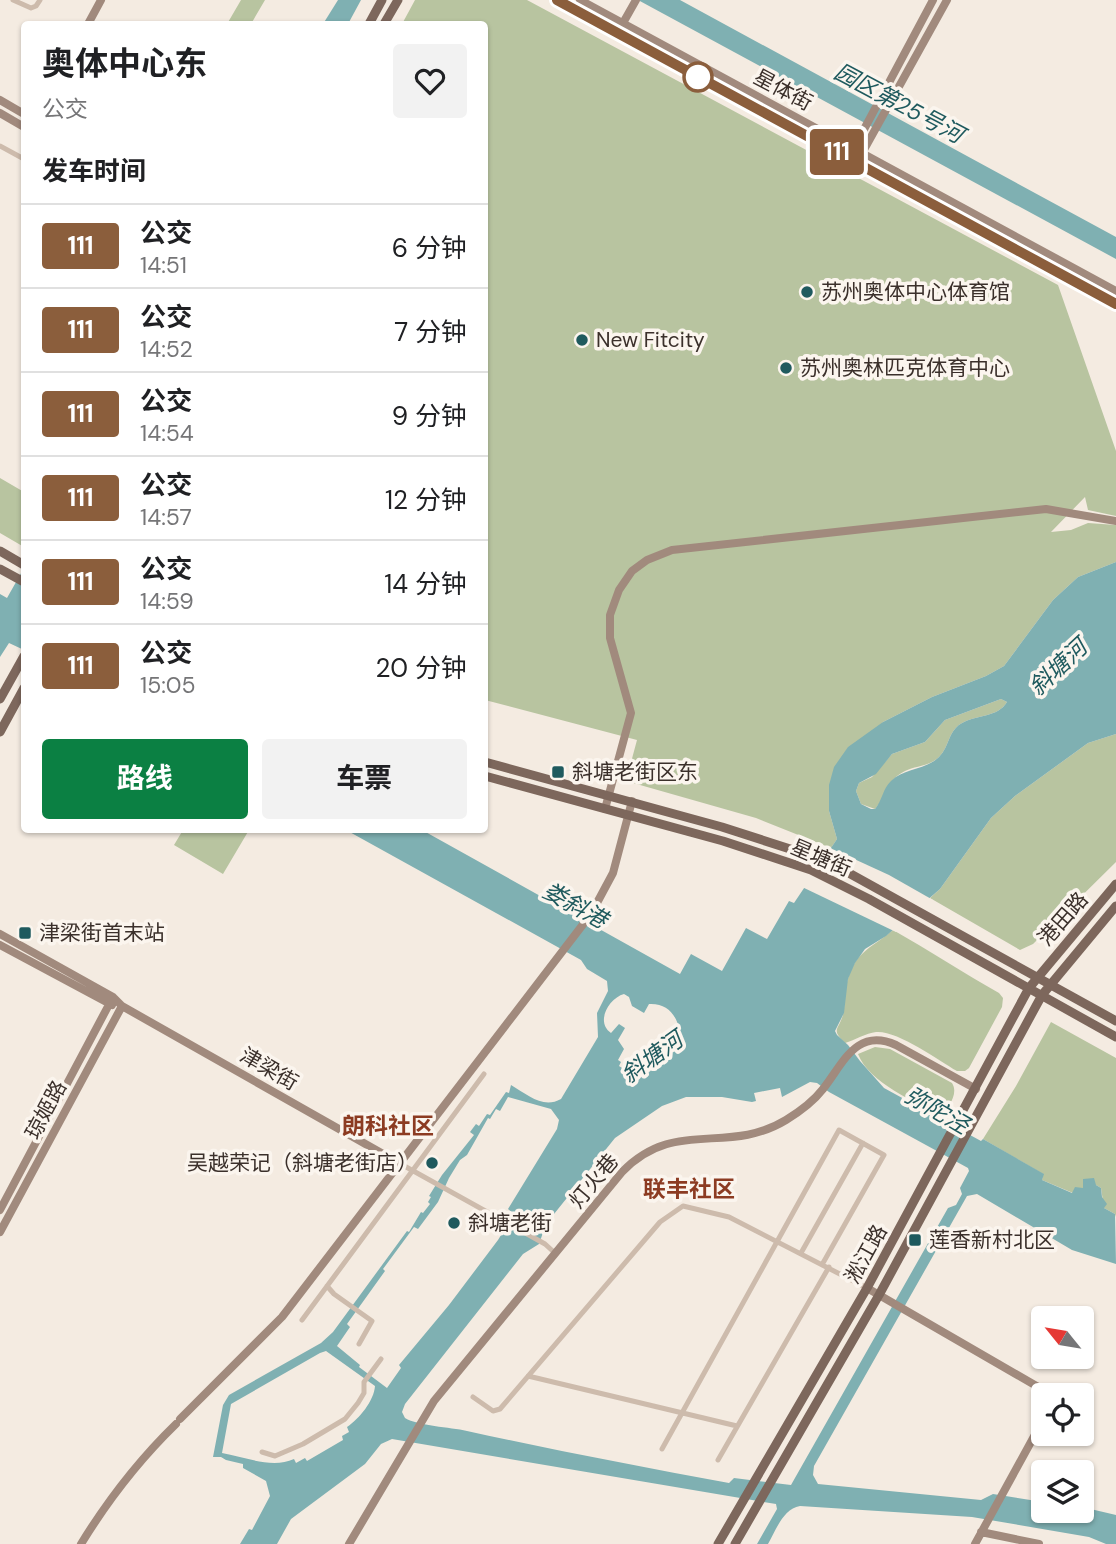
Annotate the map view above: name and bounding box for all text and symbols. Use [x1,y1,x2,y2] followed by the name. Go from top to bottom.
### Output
[42,42,207,85] text: 奥体中心东
[393,44,467,118] button: heart
[829,56,972,152] water label: 园区第25号河
[683,62,713,92] unlabelled marker
[749,63,817,117] street label: 星体街
[42,94,88,124] text: 公交
[797,129,877,175] line badge: 111
[824,136,850,167] text: 111
[42,154,146,188] text: 发车时间
[140,216,192,250] text: 公交
[67,230,94,261] text: 111
[392,231,467,265] text: 6 分钟
[140,250,187,280] text: 14:51
[821,278,1010,306] place label: 苏州奥体中心体育馆
[799,284,815,300] marker: 苏州奥体中心体育馆
[140,300,192,334] text: 公交
[67,314,94,345] text: 111
[394,315,467,349] text: 7 分钟
[596,326,705,354] place label: New Fitcity
[574,332,590,348] marker: New Fitcity
[140,334,193,364] text: 14:52
[800,354,1010,382] place label: 苏州奥林匹克体育中心
[778,360,794,376] marker: 苏州奥林匹克体育中心
[140,384,192,418] text: 公交
[67,398,94,429] text: 111
[392,399,467,433] text: 9 分钟
[140,418,194,448] text: 14:54
[140,468,192,502] text: 公交
[67,482,94,513] text: 111
[385,483,467,517] text: 12 分钟
[140,502,192,532] text: 14:57
[140,552,192,586] text: 公交
[67,566,94,597] text: 111
[384,567,467,601] text: 14 分钟
[140,586,194,616] text: 14:59
[1023,630,1096,701] water label: 斜塘河
[140,636,192,670] text: 公交
[67,650,94,681] text: 111
[376,651,467,685] text: 20 分钟
[140,670,196,700] text: 15:05
[42,739,248,819] button: 路线
[262,739,467,819] button: 车票
[572,758,698,786] place label: 斜塘老街区东
[550,764,566,780] marker: 斜塘老街区东
[787,833,855,883] street label: 星塘街
[538,875,615,936] water label: 娄斜港
[1032,886,1094,952] street label: 港田路
[39,919,165,947] place label: 津梁街首末站
[17,925,33,941] marker: 津梁街首末站
[615,1022,692,1089] water label: 斜塘河
[235,1041,303,1097] street label: 津梁街
[19,1076,73,1144] street label: 琼姬路
[900,1080,976,1141] water label: 弥陀泾
[342,1111,434,1141] district label: 朗科社区
[563,1148,625,1214] street label: 灯火巷
[187,1149,418,1177] place label: 吴越荣记（斜塘老街店）
[424,1155,440,1171] marker: 吴越荣记（斜塘老街店）
[643,1174,735,1204] district label: 联丰社区
[468,1209,552,1237] place label: 斜塘老街
[446,1215,462,1231] marker: 斜塘老街
[838,1220,894,1288] street label: 淞江路
[929,1226,1055,1254] place label: 莲香新村北区
[907,1232,923,1248] marker: 莲香新村北区
[1031,1306,1094,1368] north arrow
[1031,1306,1094,1523] map controls
[1031,1383,1094,1446] button: locate
[1031,1460,1094,1523] button: layers

